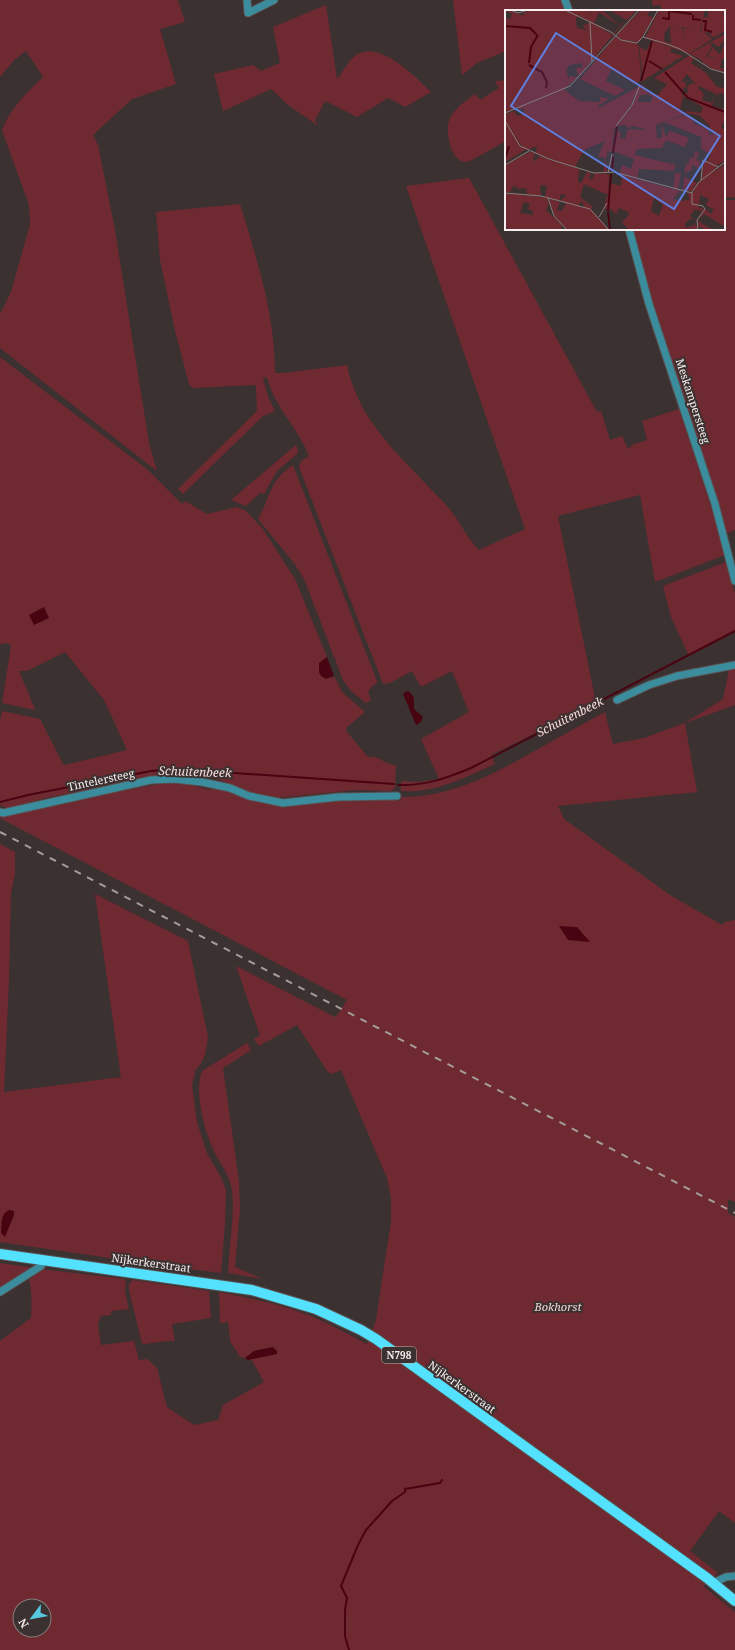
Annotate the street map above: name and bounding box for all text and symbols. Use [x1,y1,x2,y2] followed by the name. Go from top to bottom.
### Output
[505,10,725,230] inset map
[673,356,714,445] street label: Meskampersteeg
[533,692,607,741] water label: Schuitenbeek
[158,762,233,781] water label: Schuitenbeek
[66,765,136,794] street label: Tintelersteeg
[111,1250,192,1276] street label: Nijkerkerstraat
[534,1299,582,1314] park label: Bokhorst
[382,1347,416,1363] road number: N798
[426,1357,499,1416] street label: Nijkerkerstraat
[12,1598,52,1638] north arrow
[14,1616,32,1631] text: N

